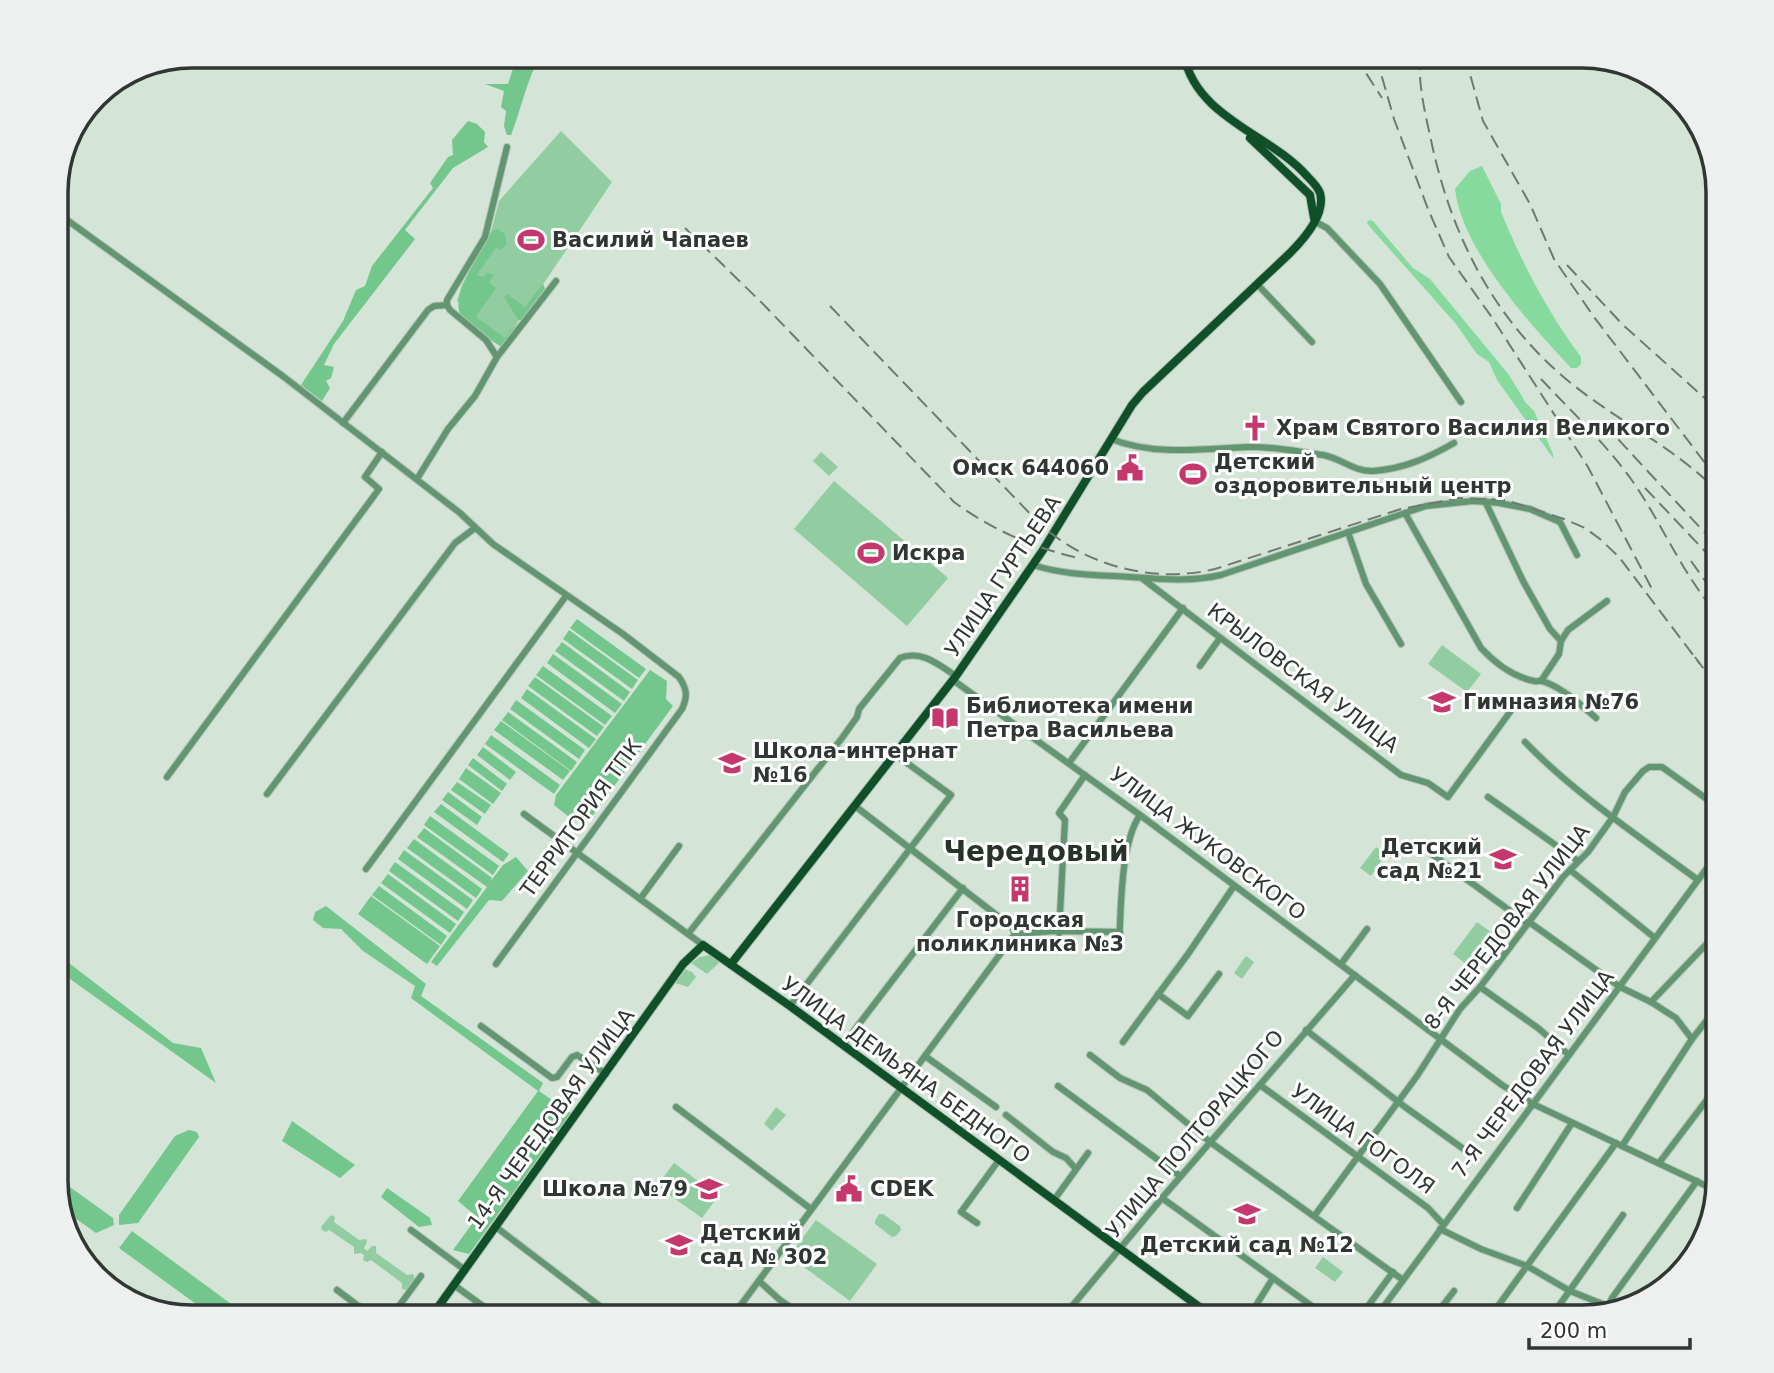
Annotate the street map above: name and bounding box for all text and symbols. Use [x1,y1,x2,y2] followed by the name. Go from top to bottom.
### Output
[516,225,546,255] sports icon: Василий Чапаев
[552,228,749,252] place label: Василий Чапаев
[1240,413,1270,443] church icon: Храм Святого Василия Великого
[1276,416,1670,440] place label: Храм Святого Василия Великого
[1214,450,1512,498] place label: Детский оздоровительный центр
[1115,453,1145,483] public building icon: Омск 644060
[952,456,1109,480] place label: Омск 644060
[1178,459,1208,489] sports icon: Детский оздоровительный центр
[940,490,1066,661] street label: УЛИЦА ГУРТЬЕВА
[856,538,886,568] sports icon: Искра
[892,541,965,565] place label: Искра
[1203,598,1404,758] street label: КРЫЛОВСКАЯ УЛИЦА
[1427,687,1457,717] school or university icon: Гимназия №76
[1463,690,1639,714] place label: Гимназия №76
[966,694,1193,742] place label: Библиотека имени Петра Васильева
[930,703,960,733] library icon: Библиотека имени Петра Васильева
[515,734,647,903] street label: ТЕРРИТОРИЯ ТПК
[753,739,958,787] place label: Школа-интернат №16
[717,748,747,778] school or university icon: Школа-интернат №16
[1106,763,1310,925] street label: УЛИЦА ЖУКОВСКОГО
[1419,819,1595,1034] street label: 8-Я ЧЕРЕДОВАЯ УЛИЦА
[943,835,1129,868] district label: Чередовый
[1377,835,1482,883] place label: Детский сад №21
[1488,844,1518,874] school or university icon: Детский сад №21
[1005,874,1035,904] building icon: Городская поликлиника №3
[916,908,1124,956] place label: Городская поликлиника №3
[1447,965,1619,1183] street label: 7-Я ЧЕРЕДОВАЯ УЛИЦА
[777,972,1035,1168] street label: УЛИЦА ДЕМЬЯНА БЕДНОГО
[463,1003,640,1234] street label: 14-Я ЧЕРЕДОВАЯ УЛИЦА
[1101,1025,1289,1243] street label: УЛИЦА ПОЛТОРАЦКОГО
[1287,1079,1439,1199] street label: УЛИЦА ГОГОЛЯ
[694,1174,724,1204] school or university icon: Школа №79
[834,1174,864,1204] public building icon: CDEK
[542,1177,688,1201] place label: Школа №79
[870,1177,934,1201] place label: CDEK
[1232,1199,1262,1229] school or university icon: Детский сад №12
[700,1221,827,1269] place label: Детский сад № 302
[664,1230,694,1260] school or university icon: Детский сад № 302
[1140,1233,1354,1257] place label: Детский сад №12
[1529,1306,1690,1350] scale bar
[1540,1319,1607,1343] text: 200 m

